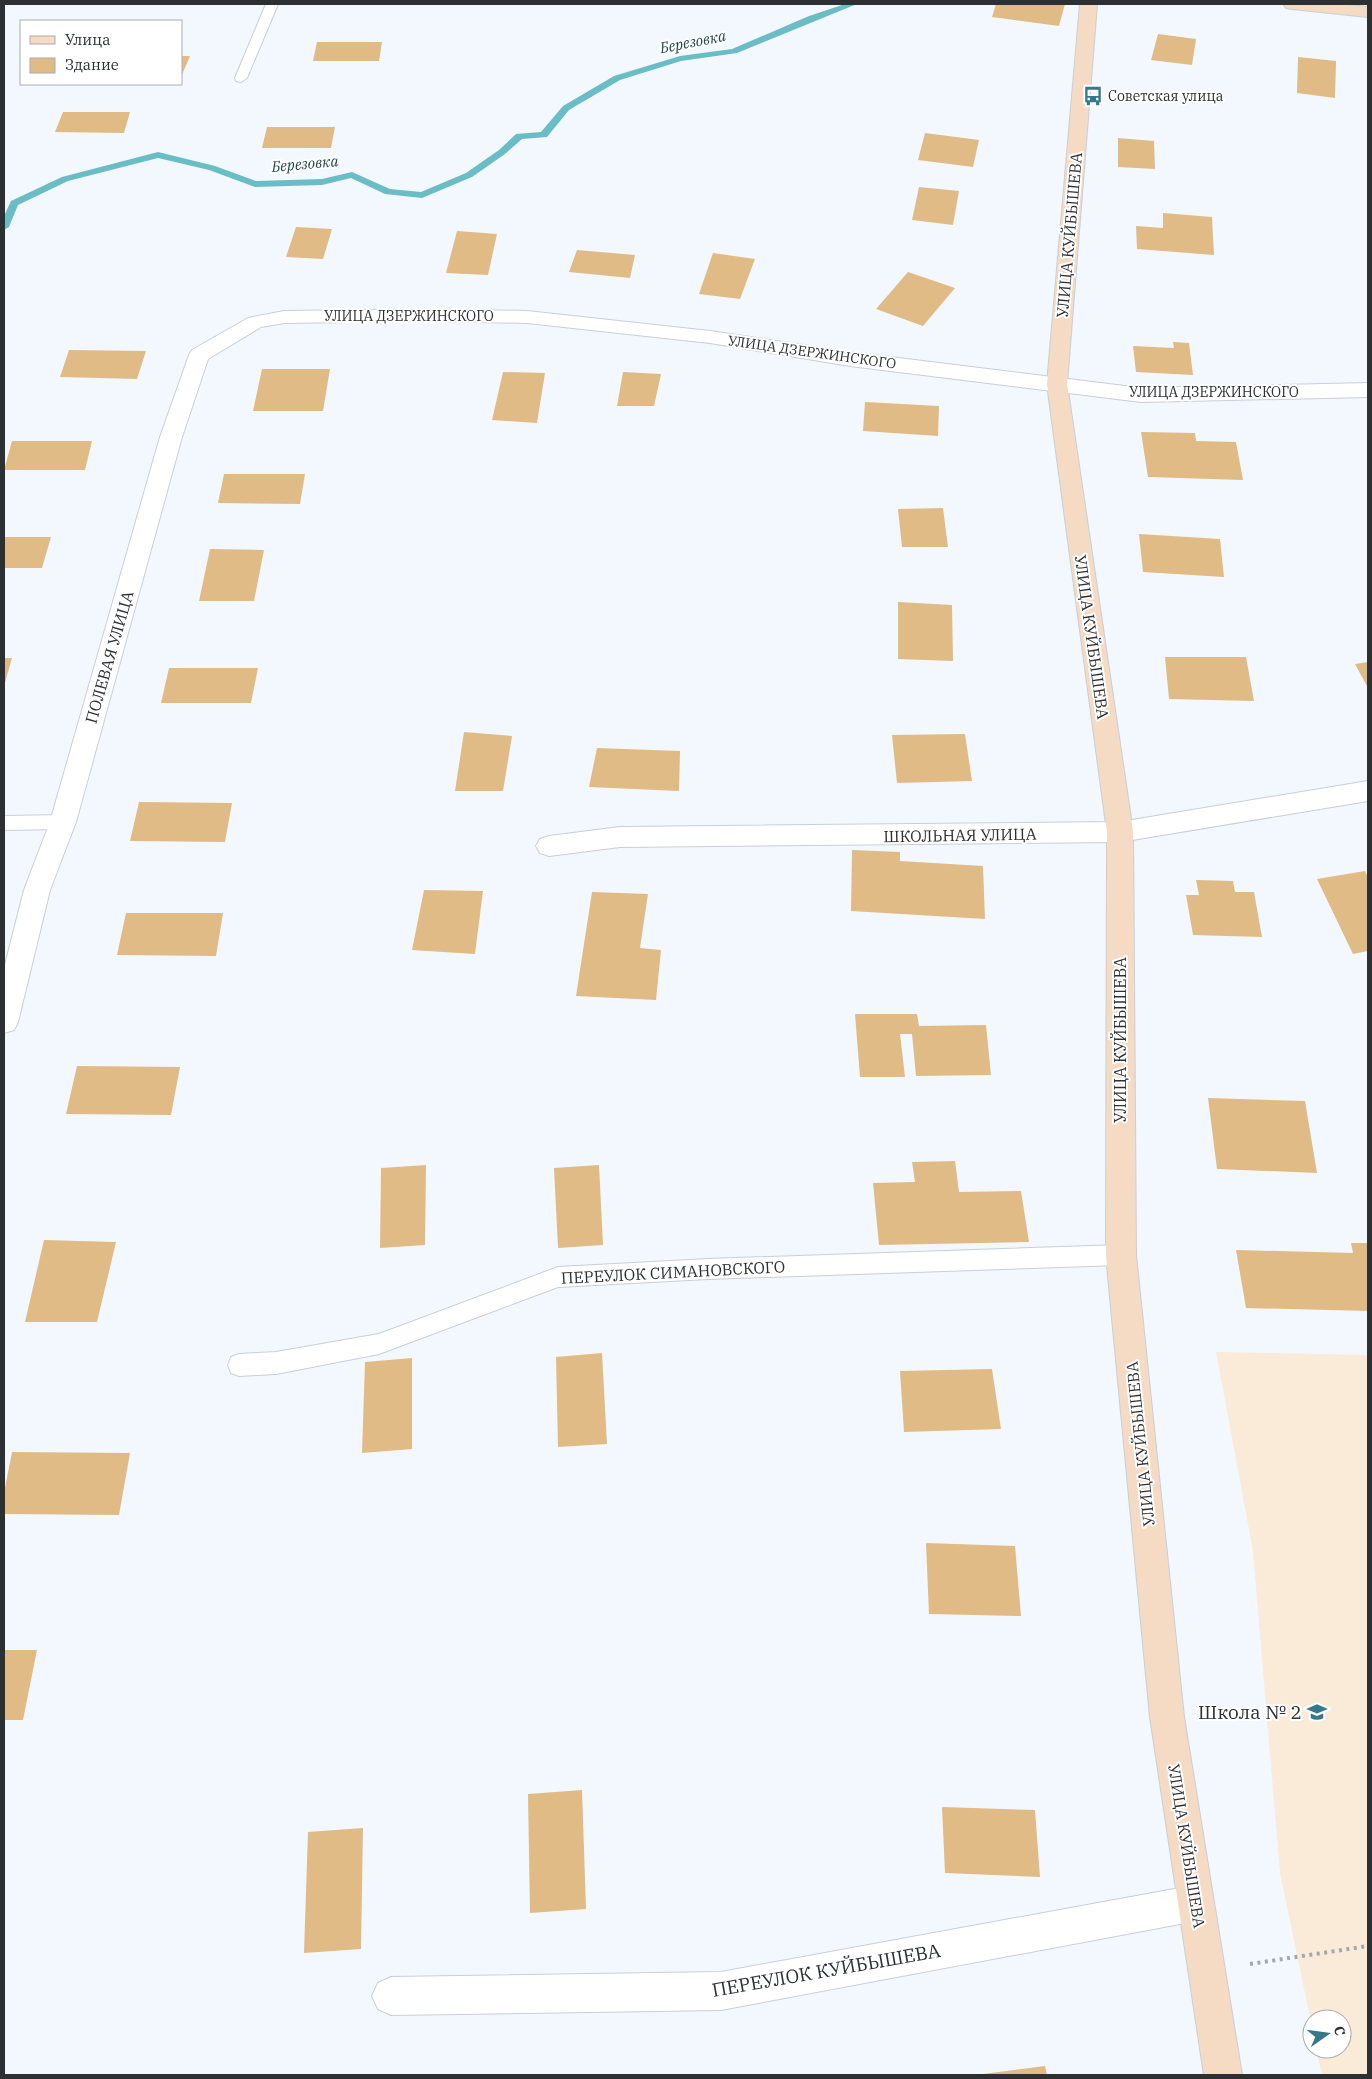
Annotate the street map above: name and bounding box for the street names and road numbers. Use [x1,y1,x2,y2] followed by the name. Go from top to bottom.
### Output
[1052,151,1086,318] street label: УЛИЦА КУЙБЫШЕВА
[324,307,494,325] street label: УЛИЦА ДЗЕРЖИНСКОГО
[727,331,897,373] street label: УЛИЦА ДЗЕРЖИНСКОГО
[1129,383,1299,401] street label: УЛИЦА ДЗЕРЖИНСКОГО
[1071,553,1113,721] street label: УЛИЦА КУЙБЫШЕВА
[80,588,138,726] street label: ПОЛЕВАЯ УЛИЦА
[883,824,1037,846] street label: ШКОЛЬНАЯ УЛИЦА
[1110,957,1130,1123] street label: УЛИЦА КУЙБЫШЕВА
[560,1256,786,1288] street label: ПЕРЕУЛОК СИМАНОВСКОГО
[1121,1360,1159,1528] street label: УЛИЦА КУЙБЫШЕВА
[1164,1763,1210,1929] street label: УЛИЦА КУЙБЫШЕВА
[710,1938,942,2002] street label: ПЕРЕУЛОК КУЙБЫШЕВА

